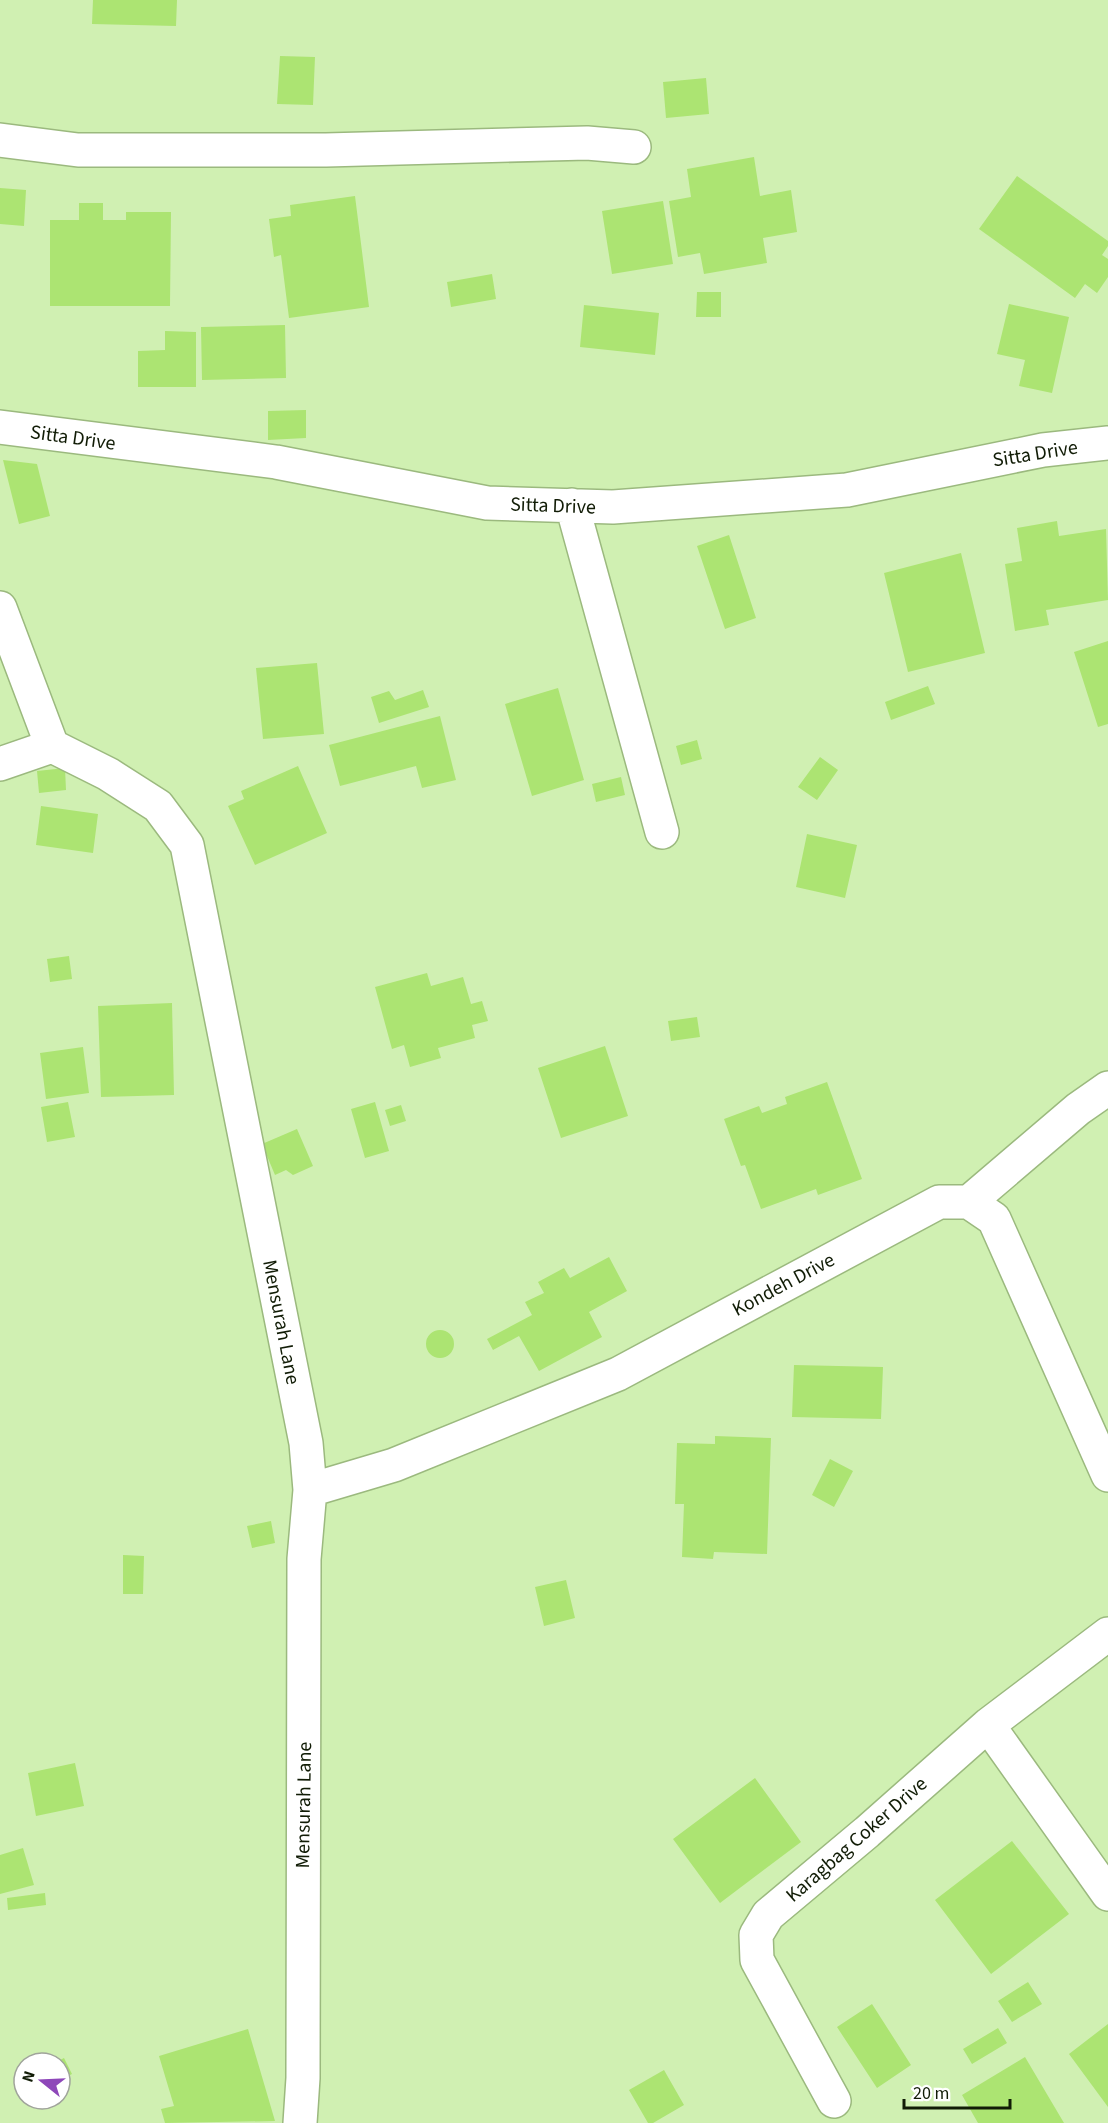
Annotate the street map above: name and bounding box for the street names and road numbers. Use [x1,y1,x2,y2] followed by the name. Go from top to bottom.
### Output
[28,418,117,458] street label: Sitta Drive
[991,433,1080,475] street label: Sitta Drive
[510,491,596,521] street label: Sitta Drive
[727,1246,840,1324] street label: Kondeh Drive
[255,1257,307,1387] street label: Mensurah Lane
[289,1741,319,1869] street label: Mensurah Lane
[780,1770,934,1909] street label: Karagbag Coker Drive

